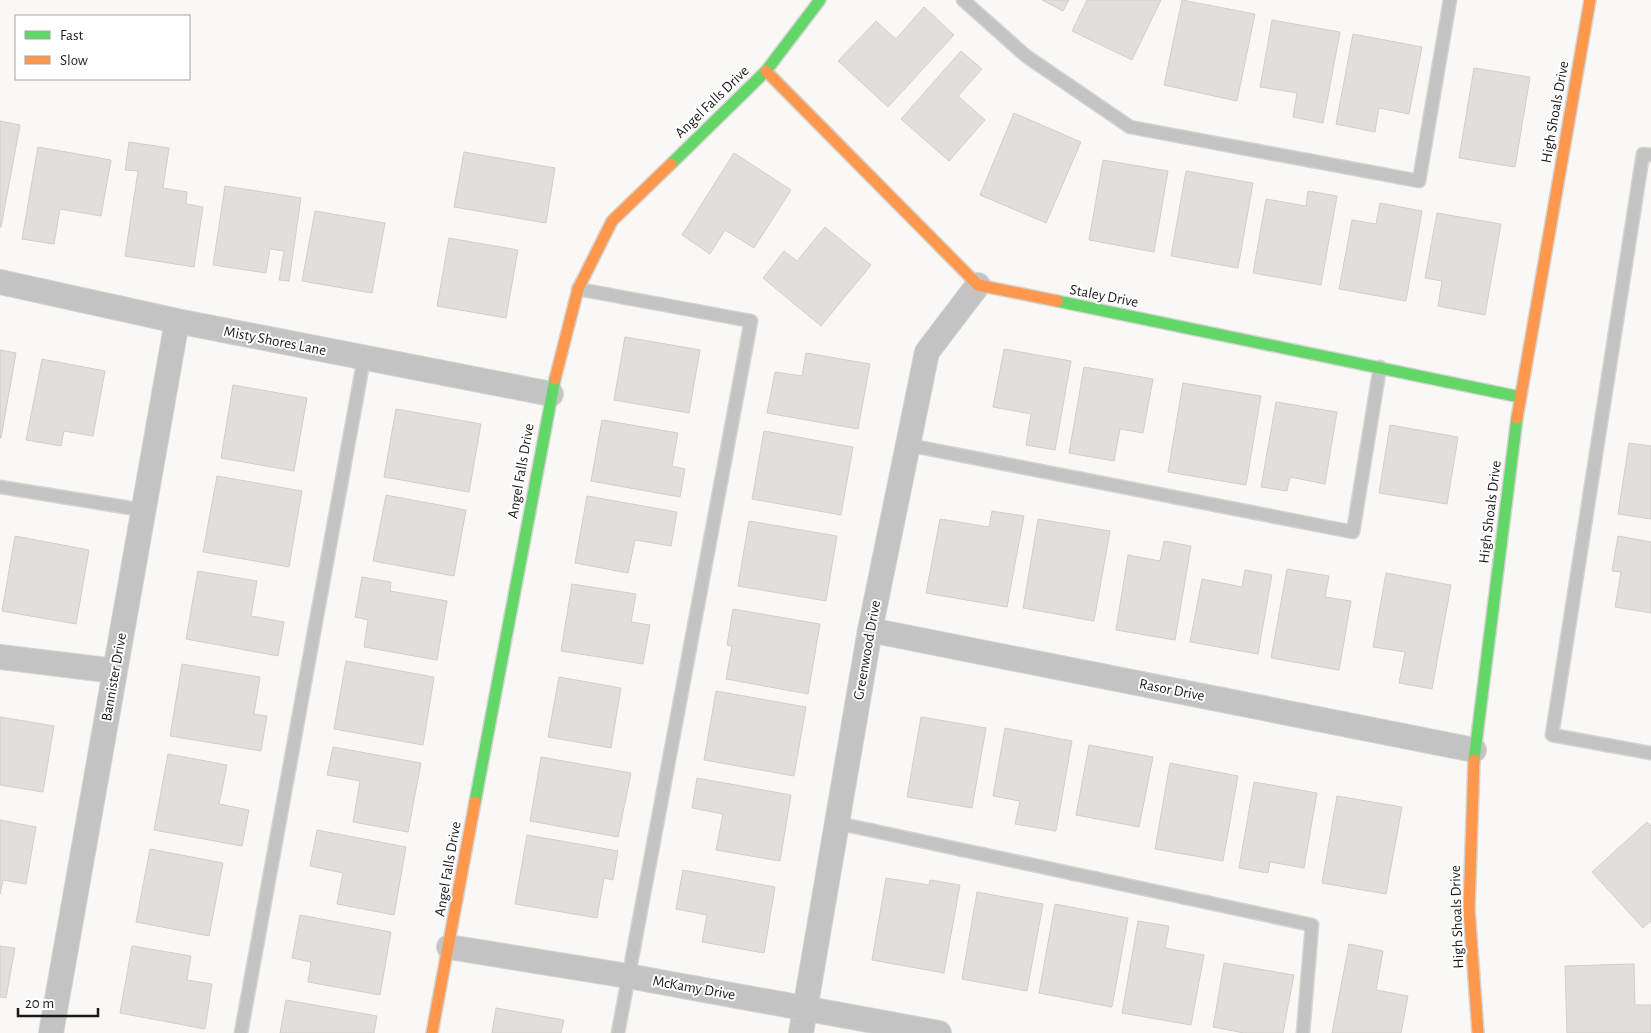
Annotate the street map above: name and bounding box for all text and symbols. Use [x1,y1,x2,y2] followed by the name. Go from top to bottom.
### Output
[15,15,190,80] legend
[60,28,84,43] text: Fast
[60,53,88,68] text: Slow
[1539,60,1571,164] street label: High Shoals Drive
[672,63,752,141] street label: Angel Falls Drive
[1068,282,1140,310] street label: Staley Drive
[222,324,328,358] street label: Misty Shores Lane
[505,422,537,520] street label: Angel Falls Drive
[1476,460,1504,564] street label: High Shoals Drive
[851,599,883,701] street label: Greenwood Drive
[99,632,129,722] street label: Bannister Drive
[1138,676,1206,704] street label: Rasor Drive
[432,820,464,918] street label: Angel Falls Drive
[1448,865,1466,969] street label: High Shoals Drive
[652,973,736,1003] street label: McKamy Drive
[18,986,98,1018] scale bar
[25,996,54,1011] text: 20 m

